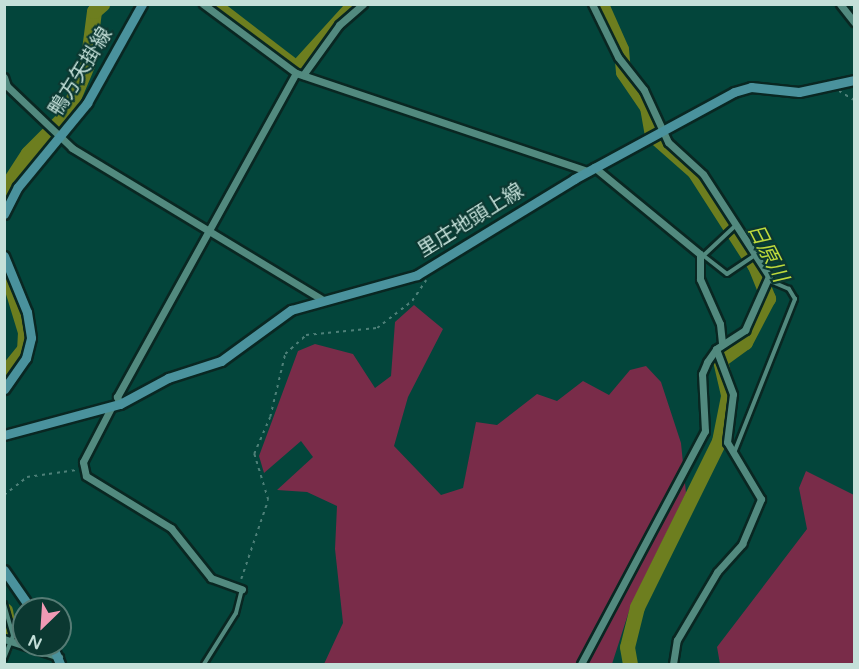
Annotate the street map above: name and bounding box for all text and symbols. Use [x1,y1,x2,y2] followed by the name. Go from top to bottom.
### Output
[44,23,118,121] street label: 鴨方矢掛線
[414,179,528,263] street label: 里庄地頭上線
[741,219,793,287] water label: 日原川
[12,597,72,657] north arrow
[25,630,45,653] text: N

